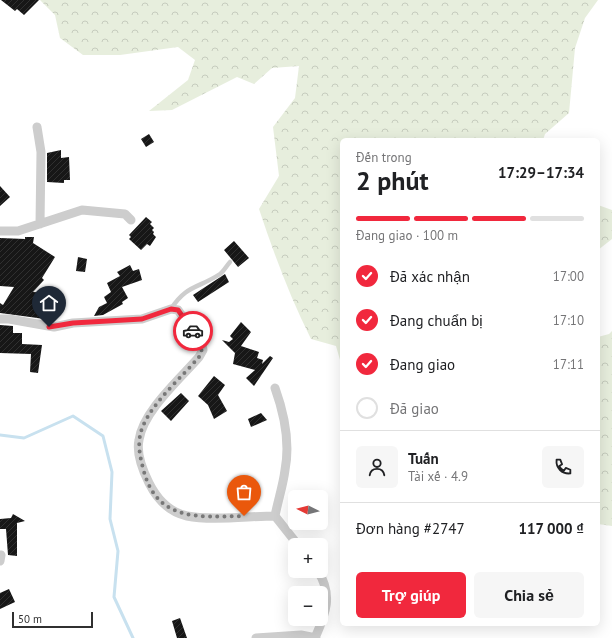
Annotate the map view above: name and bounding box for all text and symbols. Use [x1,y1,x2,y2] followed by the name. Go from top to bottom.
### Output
[356,149,412,166] text: Đến trong
[498,163,584,182] text: 17:29–17:34
[356,164,429,197] text: 2 phút
[356,227,458,244] text: Đang giao · 100 m
[356,265,378,287] icon: check
[390,267,470,286] text: Đã xác nhận
[553,268,584,285] text: 17:00
[32,286,66,327] pin
[38,292,60,314] icon: home
[356,309,378,331] icon: check
[173,311,213,351] courier
[390,311,483,330] text: Đang chuẩn bị
[553,312,584,329] text: 17:10
[182,320,204,342] icon: car
[356,353,378,375] icon: check
[390,355,455,374] text: Đang giao
[553,356,584,373] text: 17:11
[390,399,439,418] text: Đã giao
[356,446,398,488] button: person
[542,446,584,488] button: phone
[408,449,439,468] text: Tuấn
[408,468,468,485] text: Tài xế · 4.9
[227,475,261,516] pin
[233,481,255,503] icon: bag
[288,490,328,530] north arrow
[288,490,328,626] map controls
[356,519,465,538] text: Đơn hàng #2747
[518,519,584,538] text: 117 000 ₫
[288,538,328,578] button: +
[356,572,466,618] button: Trợ giúp
[474,572,584,618] button: Chia sẻ
[288,586,328,626] button: −
[12,610,93,629] scale bar
[18,612,42,626] text: 50 m

